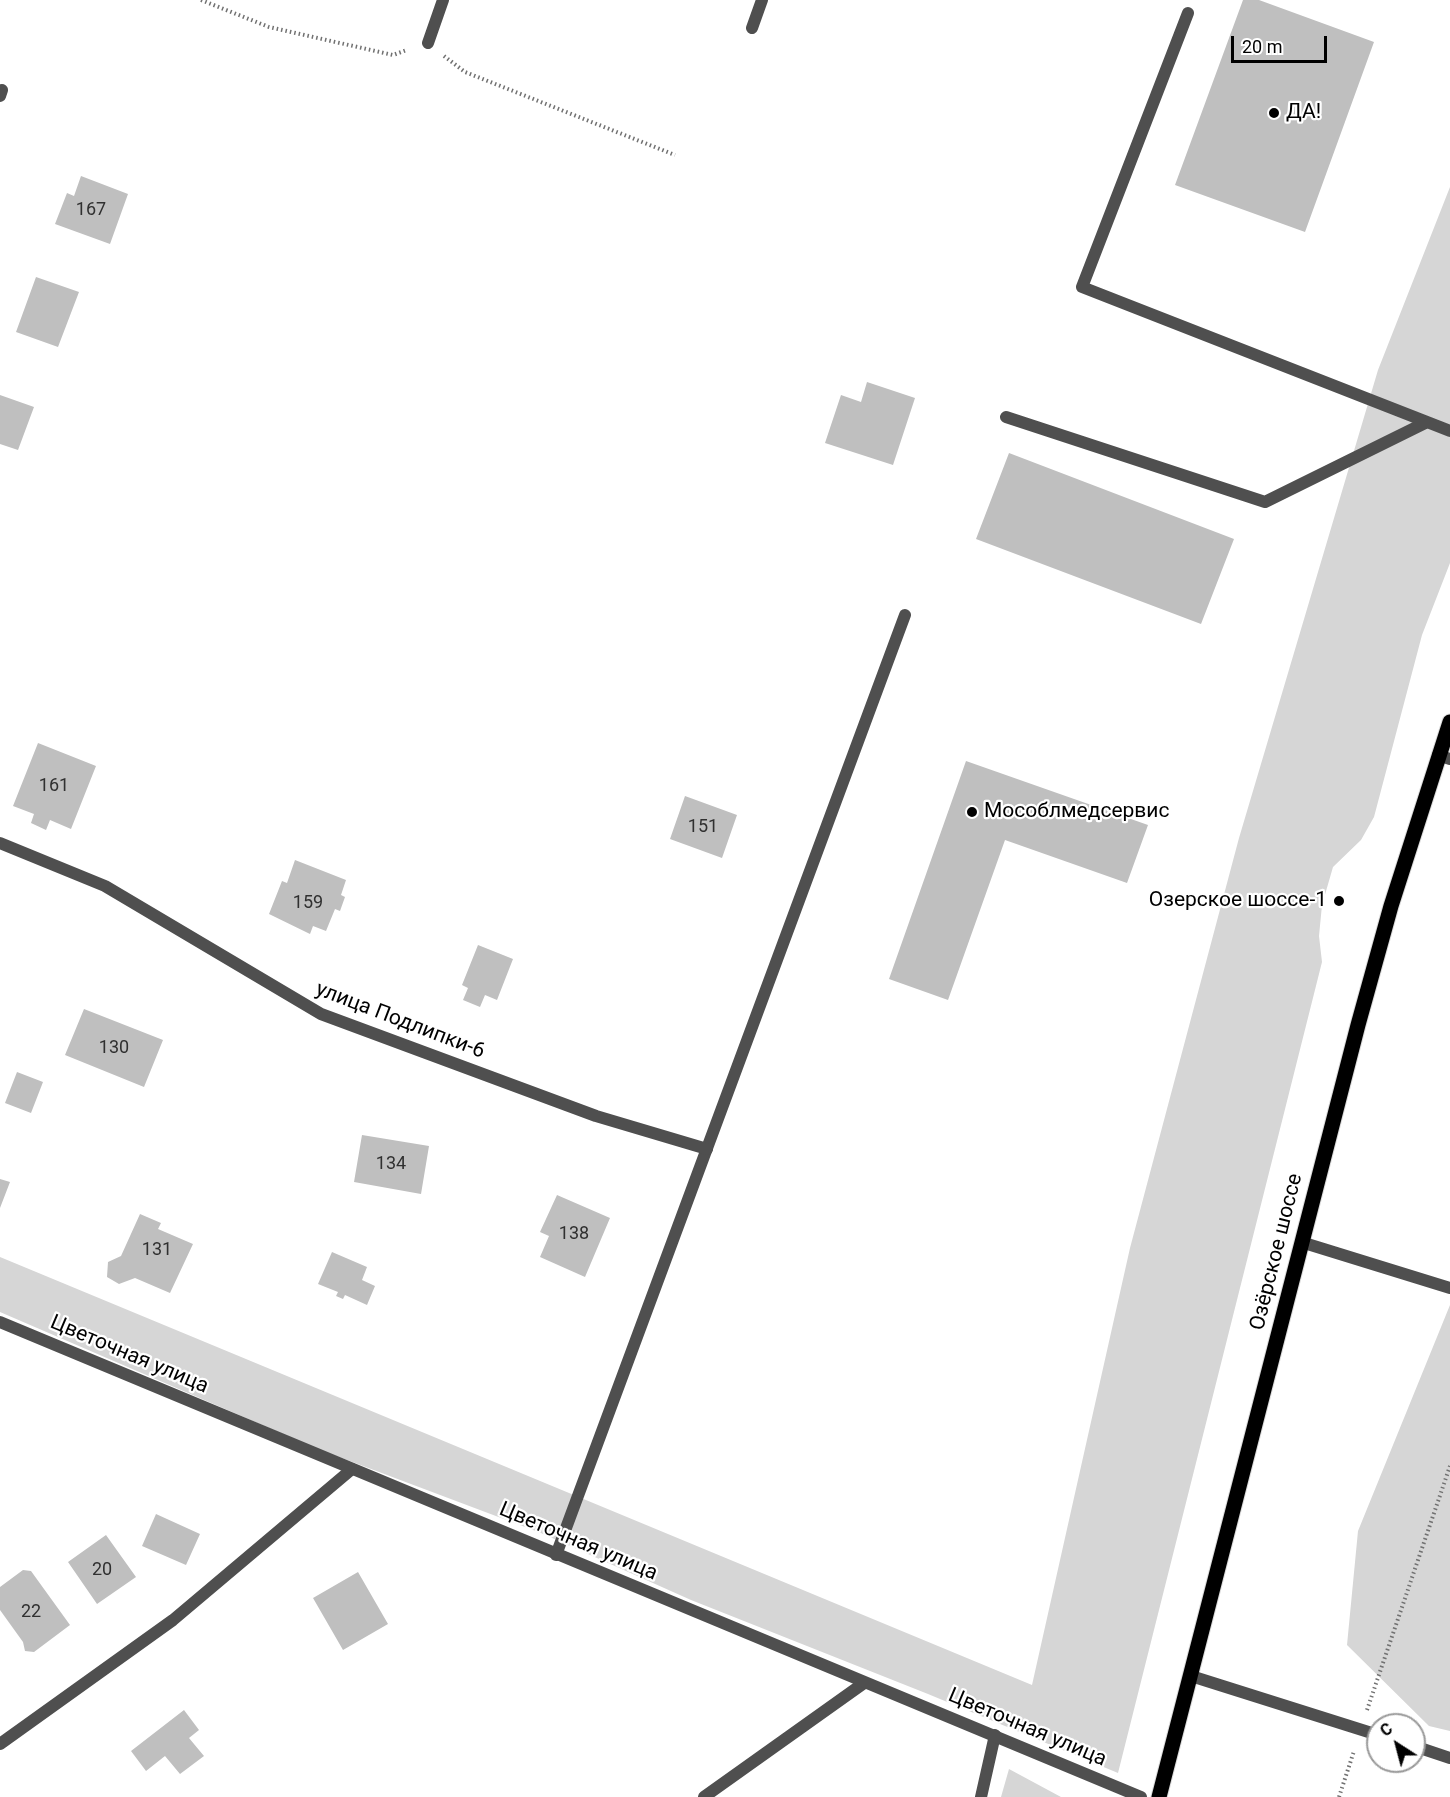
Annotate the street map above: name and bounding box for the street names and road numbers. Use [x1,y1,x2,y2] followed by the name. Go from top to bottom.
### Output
[312,977,488,1065] street label: улица Подлипки-6
[1245,1171,1309,1333] street label: Озёрское шоссе
[46,1310,212,1400] street label: Цветочная улица
[495,1497,661,1587] street label: Цветочная улица
[944,1683,1110,1773] street label: Цветочная улица

